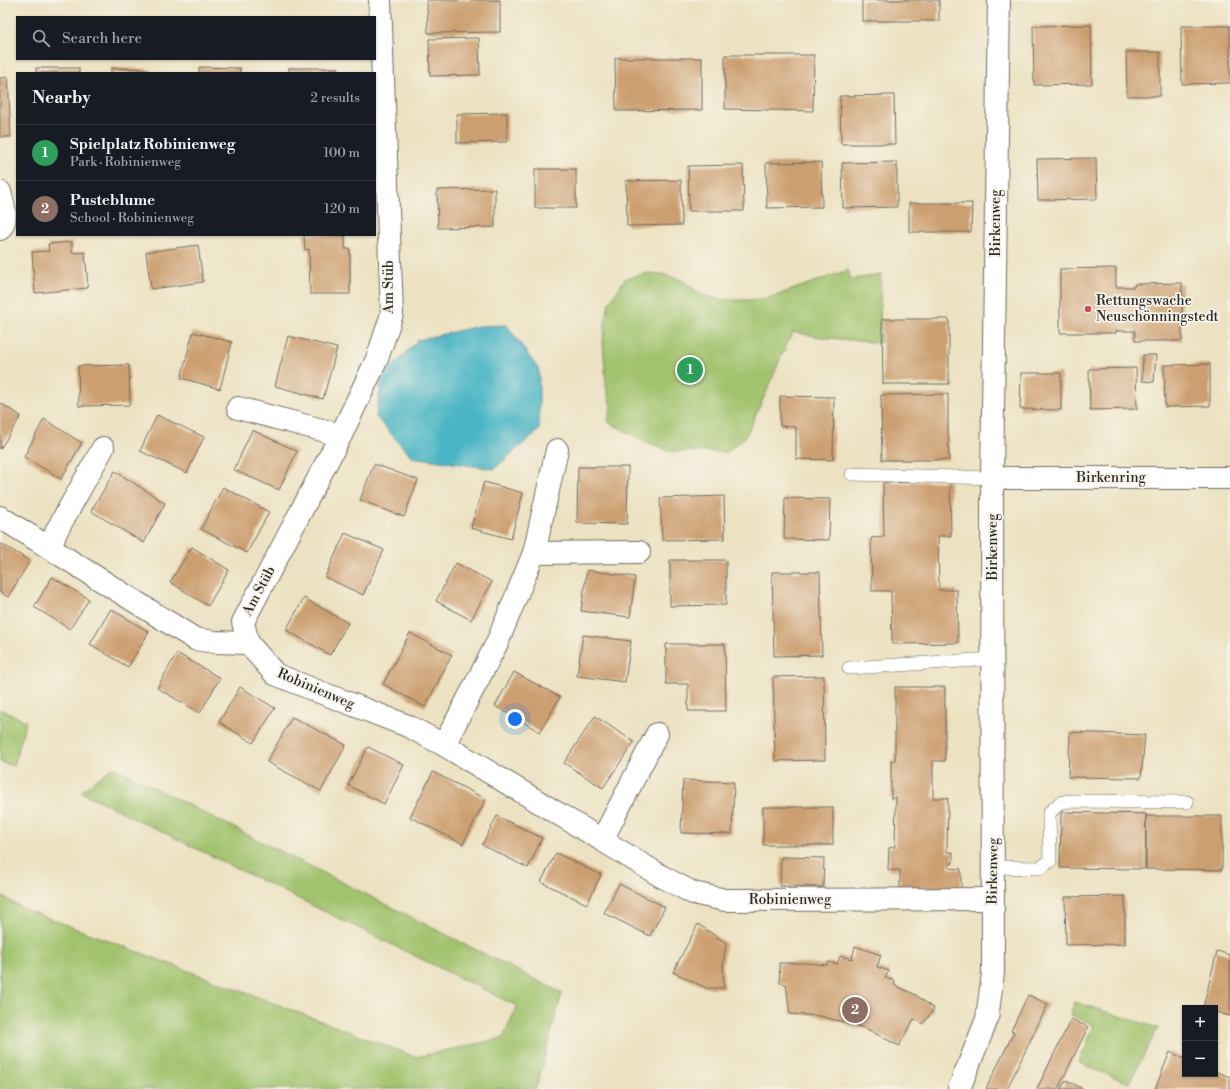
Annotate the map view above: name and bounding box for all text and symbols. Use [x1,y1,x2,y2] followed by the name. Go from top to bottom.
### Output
[16,16,376,60] search box
[30,27,52,49] icon: search
[62,29,142,48] text: Search here
[32,87,91,109] text: Nearby
[311,90,360,106] text: 2 results
[70,135,235,154] text: Spielplatz Robinienweg
[42,145,48,161] text: 1
[324,145,360,161] text: 100 m
[70,154,181,170] text: Park · Robinienweg
[987,189,1005,257] street label: Birkenweg
[70,191,155,210] text: Pusteblume
[41,201,49,217] text: 2
[324,201,360,217] text: 120 m
[70,210,194,226] text: School · Robinienweg
[380,260,398,315] street label: Am Stüb
[1096,292,1219,326] place label: Rettungswache Neuschönningstedt
[1083,304,1093,314] marker: Rettungswache Neuschönningstedt
[677,355,703,385] pin: 1
[1075,469,1146,487] street label: Birkenring
[984,513,1002,581] street label: Birkenweg
[238,563,280,620] street label: Am Stüb
[275,665,358,714] street label: Robinienweg
[505,709,525,729] your location
[983,837,1003,906] street label: Birkenweg
[749,891,832,909] street label: Robinienweg
[842,995,868,1025] pin: 2
[1182,1005,1218,1077] map controls
[1182,1005,1218,1041] button: +
[1182,1041,1218,1077] button: −

